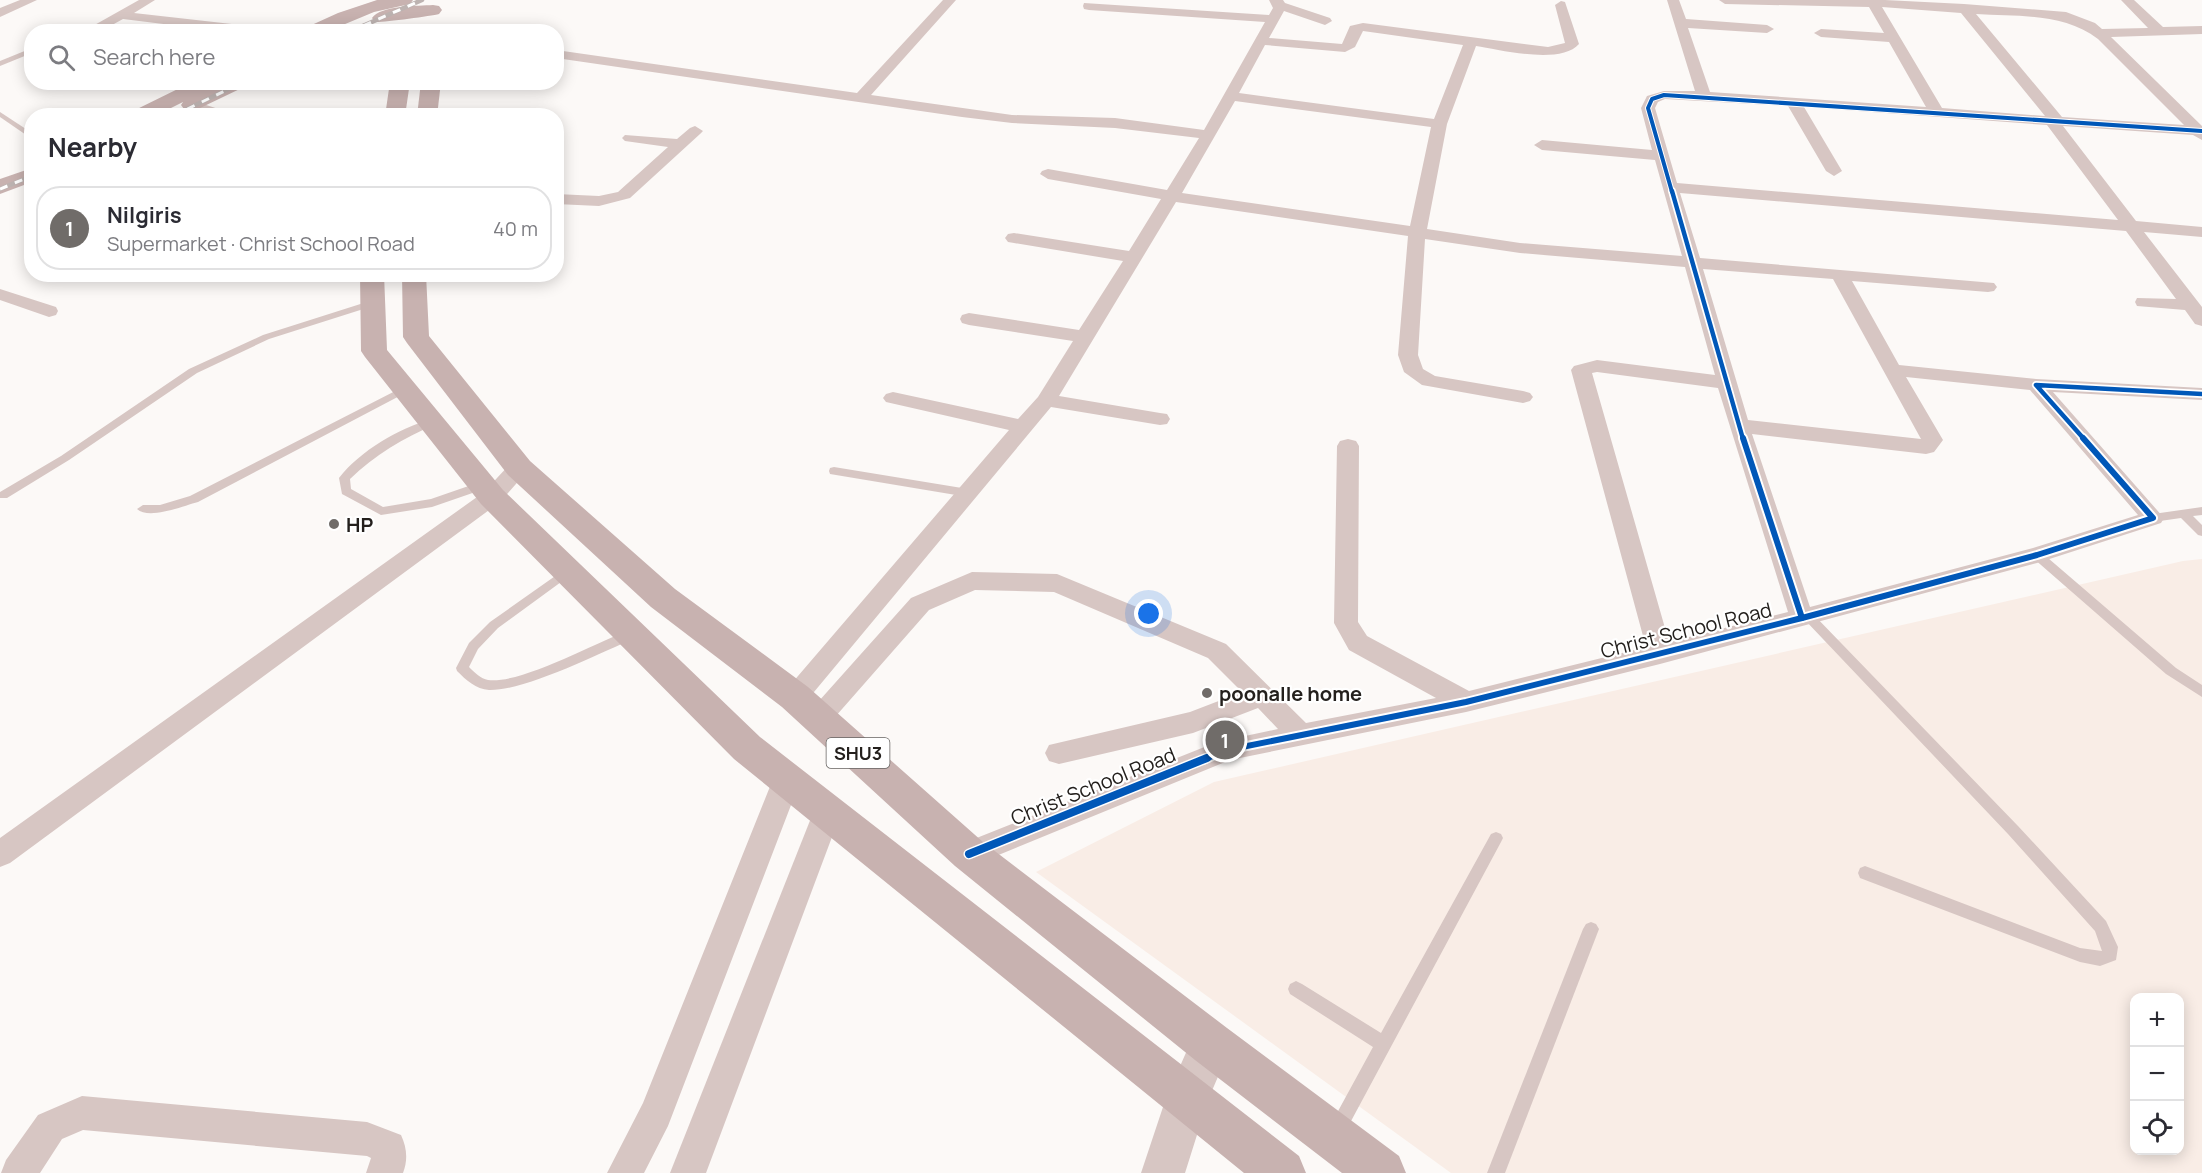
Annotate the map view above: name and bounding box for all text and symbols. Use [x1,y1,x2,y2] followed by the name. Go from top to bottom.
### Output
[24,24,564,90] search box
[45,41,78,74] icon: search
[93,42,215,72] text: Search here
[48,129,137,165] text: Nearby
[107,200,182,230] text: Nilgiris
[65,215,74,242] text: 1
[493,215,538,242] text: 40 m
[107,230,415,257] text: Supermarket · Christ School Road
[346,511,373,538] place label: HP
[327,517,341,531] marker: HP
[1598,596,1774,664] street label: Christ School Road
[1134,599,1163,628] your location
[1219,680,1362,707] place label: poonalle home
[1200,686,1214,700] marker: poonalle home
[1206,718,1244,762] pin: 1
[826,738,890,768] road number: SHU3
[1007,741,1179,831] street label: Christ School Road
[2130,993,2184,1155] map controls
[2130,993,2184,1047] button: +
[2130,1047,2184,1101] button: −
[2130,1101,2184,1155] button: locate

